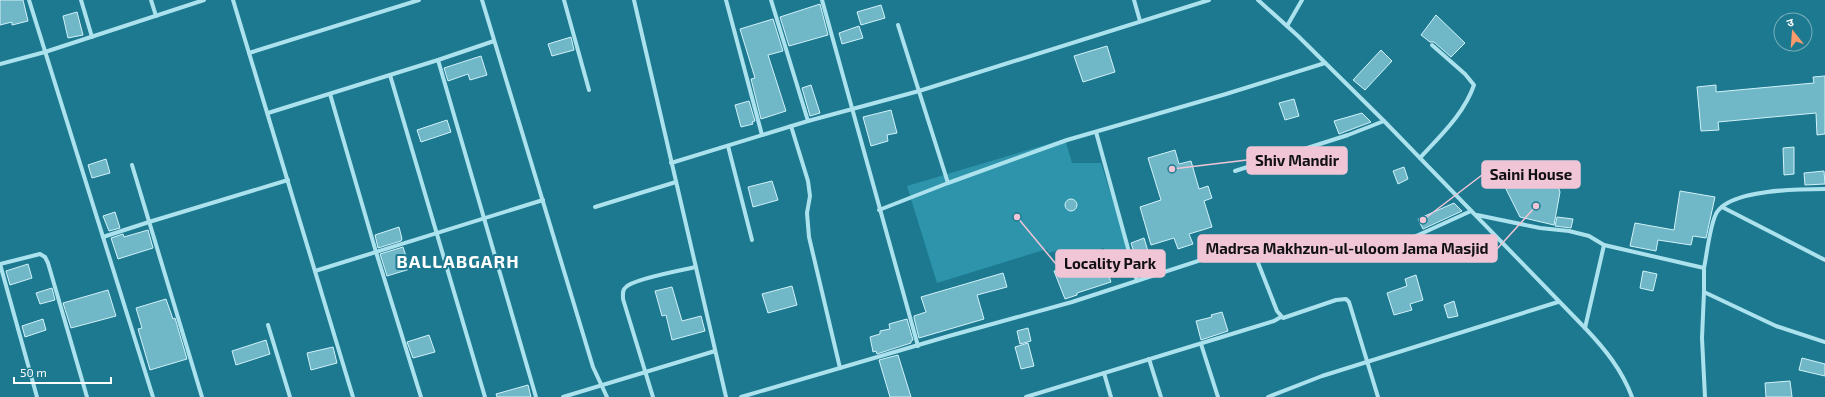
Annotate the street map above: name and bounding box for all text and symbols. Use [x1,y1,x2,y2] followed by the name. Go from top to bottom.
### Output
[1773,12,1813,52] north arrow
[1785,15,1795,29] text: उ
[1247,147,1347,174] callout: Shiv Mandir
[1255,151,1340,169] text: Shiv Mandir
[1482,161,1580,188] callout: Saini House
[1490,165,1572,183] text: Saini House
[1198,235,1497,262] callout: Madrsa Makhzun-ul-uloom Jama Masjid
[1205,239,1489,257] text: Madrsa Makhzun-ul-uloom Jama Masjid
[396,250,520,272] district label: BALLABGARH
[1056,250,1165,277] callout: Locality Park
[1064,254,1157,273] text: Locality Park
[14,359,111,385] scale bar
[20,365,47,379] text: 50 m

